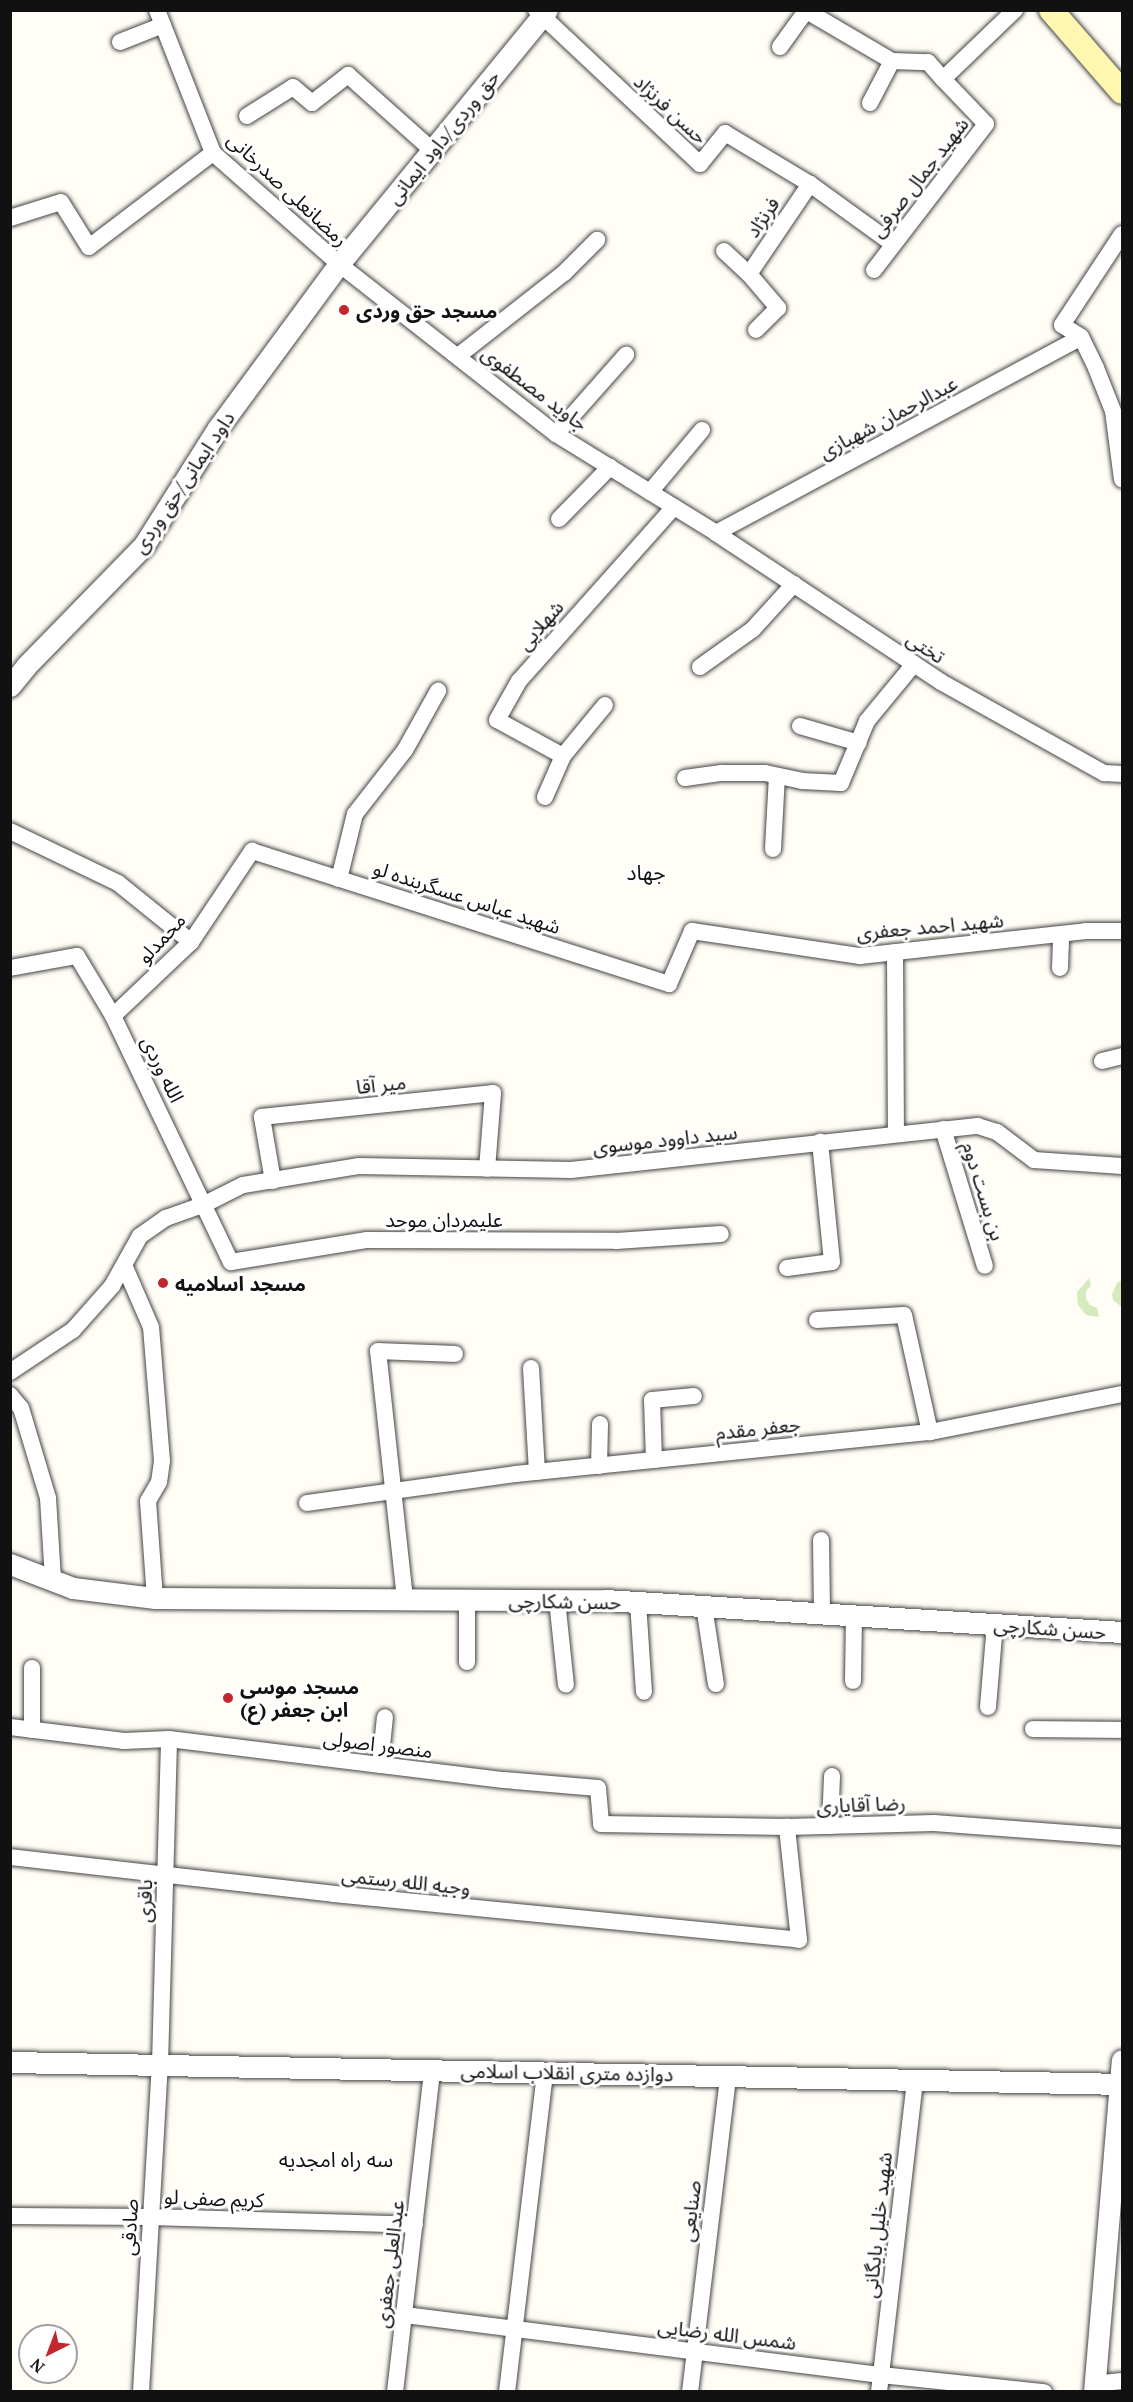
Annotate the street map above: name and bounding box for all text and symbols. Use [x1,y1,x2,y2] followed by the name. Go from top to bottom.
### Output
[381,65,505,209] street label: حق وردی/داود ایمانی
[629,69,713,149] street label: حسن فرنژاد
[865,112,973,242] street label: شهید جمال صرفی
[223,127,353,251] street label: رمضانعلی صدرخانی
[740,192,784,242] street label: فرنژاد
[356,298,497,322] place label: مسجد حق وردی
[337,303,351,317] marker: مسجد حق وردی
[477,340,593,436] street label: جاوید مصطفوی
[815,370,961,464] street label: عبدالرحمان شهبازی
[127,406,239,558] street label: داود ایمانی/حق وردی
[512,595,568,655] street label: شهلایی
[902,626,950,668] street label: تختی
[370,855,564,939] street label: شهید عباس عسگربنده لو
[626,859,666,885] district label: جهاد
[132,908,190,968] street label: محمدلو
[855,908,1005,944] street label: شهید احمد جعفری
[137,1032,189,1106] street label: الله وردی
[355,1069,407,1099] street label: میر آقا
[591,1119,739,1159] street label: سید داوود موسوی
[958,1139,1010,1243] street label: بن بست دوم
[385,1207,503,1231] street label: علیمردان موحد
[175,1271,306,1295] place label: مسجد اسلامیه
[156,1276,170,1290] marker: مسجد اسلامیه
[714,1412,802,1444] street label: جعفر مقدم
[508,1588,622,1614] street label: حسن شکارچی
[993,1612,1107,1644] street label: حسن شکارچی
[240,1674,359,1721] place label: مسجد موسی ابن جعفر (ع)
[221,1691,235,1705] marker: مسجد موسی ابن جعفر (ع)
[322,1725,434,1763] street label: منصور اصولی
[816,1790,906,1818] street label: رضا آقایاری
[340,1862,472,1900] street label: وجیه الله رستمی
[131,1879,157,1923] street label: باقری
[460,2058,674,2086] street label: دوازده متری انقلاب اسلامی
[279,2146,393,2172] district label: سه راه امجدیه
[857,2151,897,2299] street label: شهید خلیل بایگانی
[674,2179,706,2243] street label: صنایعی
[164,2184,264,2212] street label: کریم صفی لو
[116,2198,142,2256] street label: صادقی
[369,2199,409,2329] street label: عبدالعلی جعفری
[656,2314,798,2354] street label: شمس الله رضایی
[18,2324,78,2384] north arrow
[25,2354,49,2378] text: N

